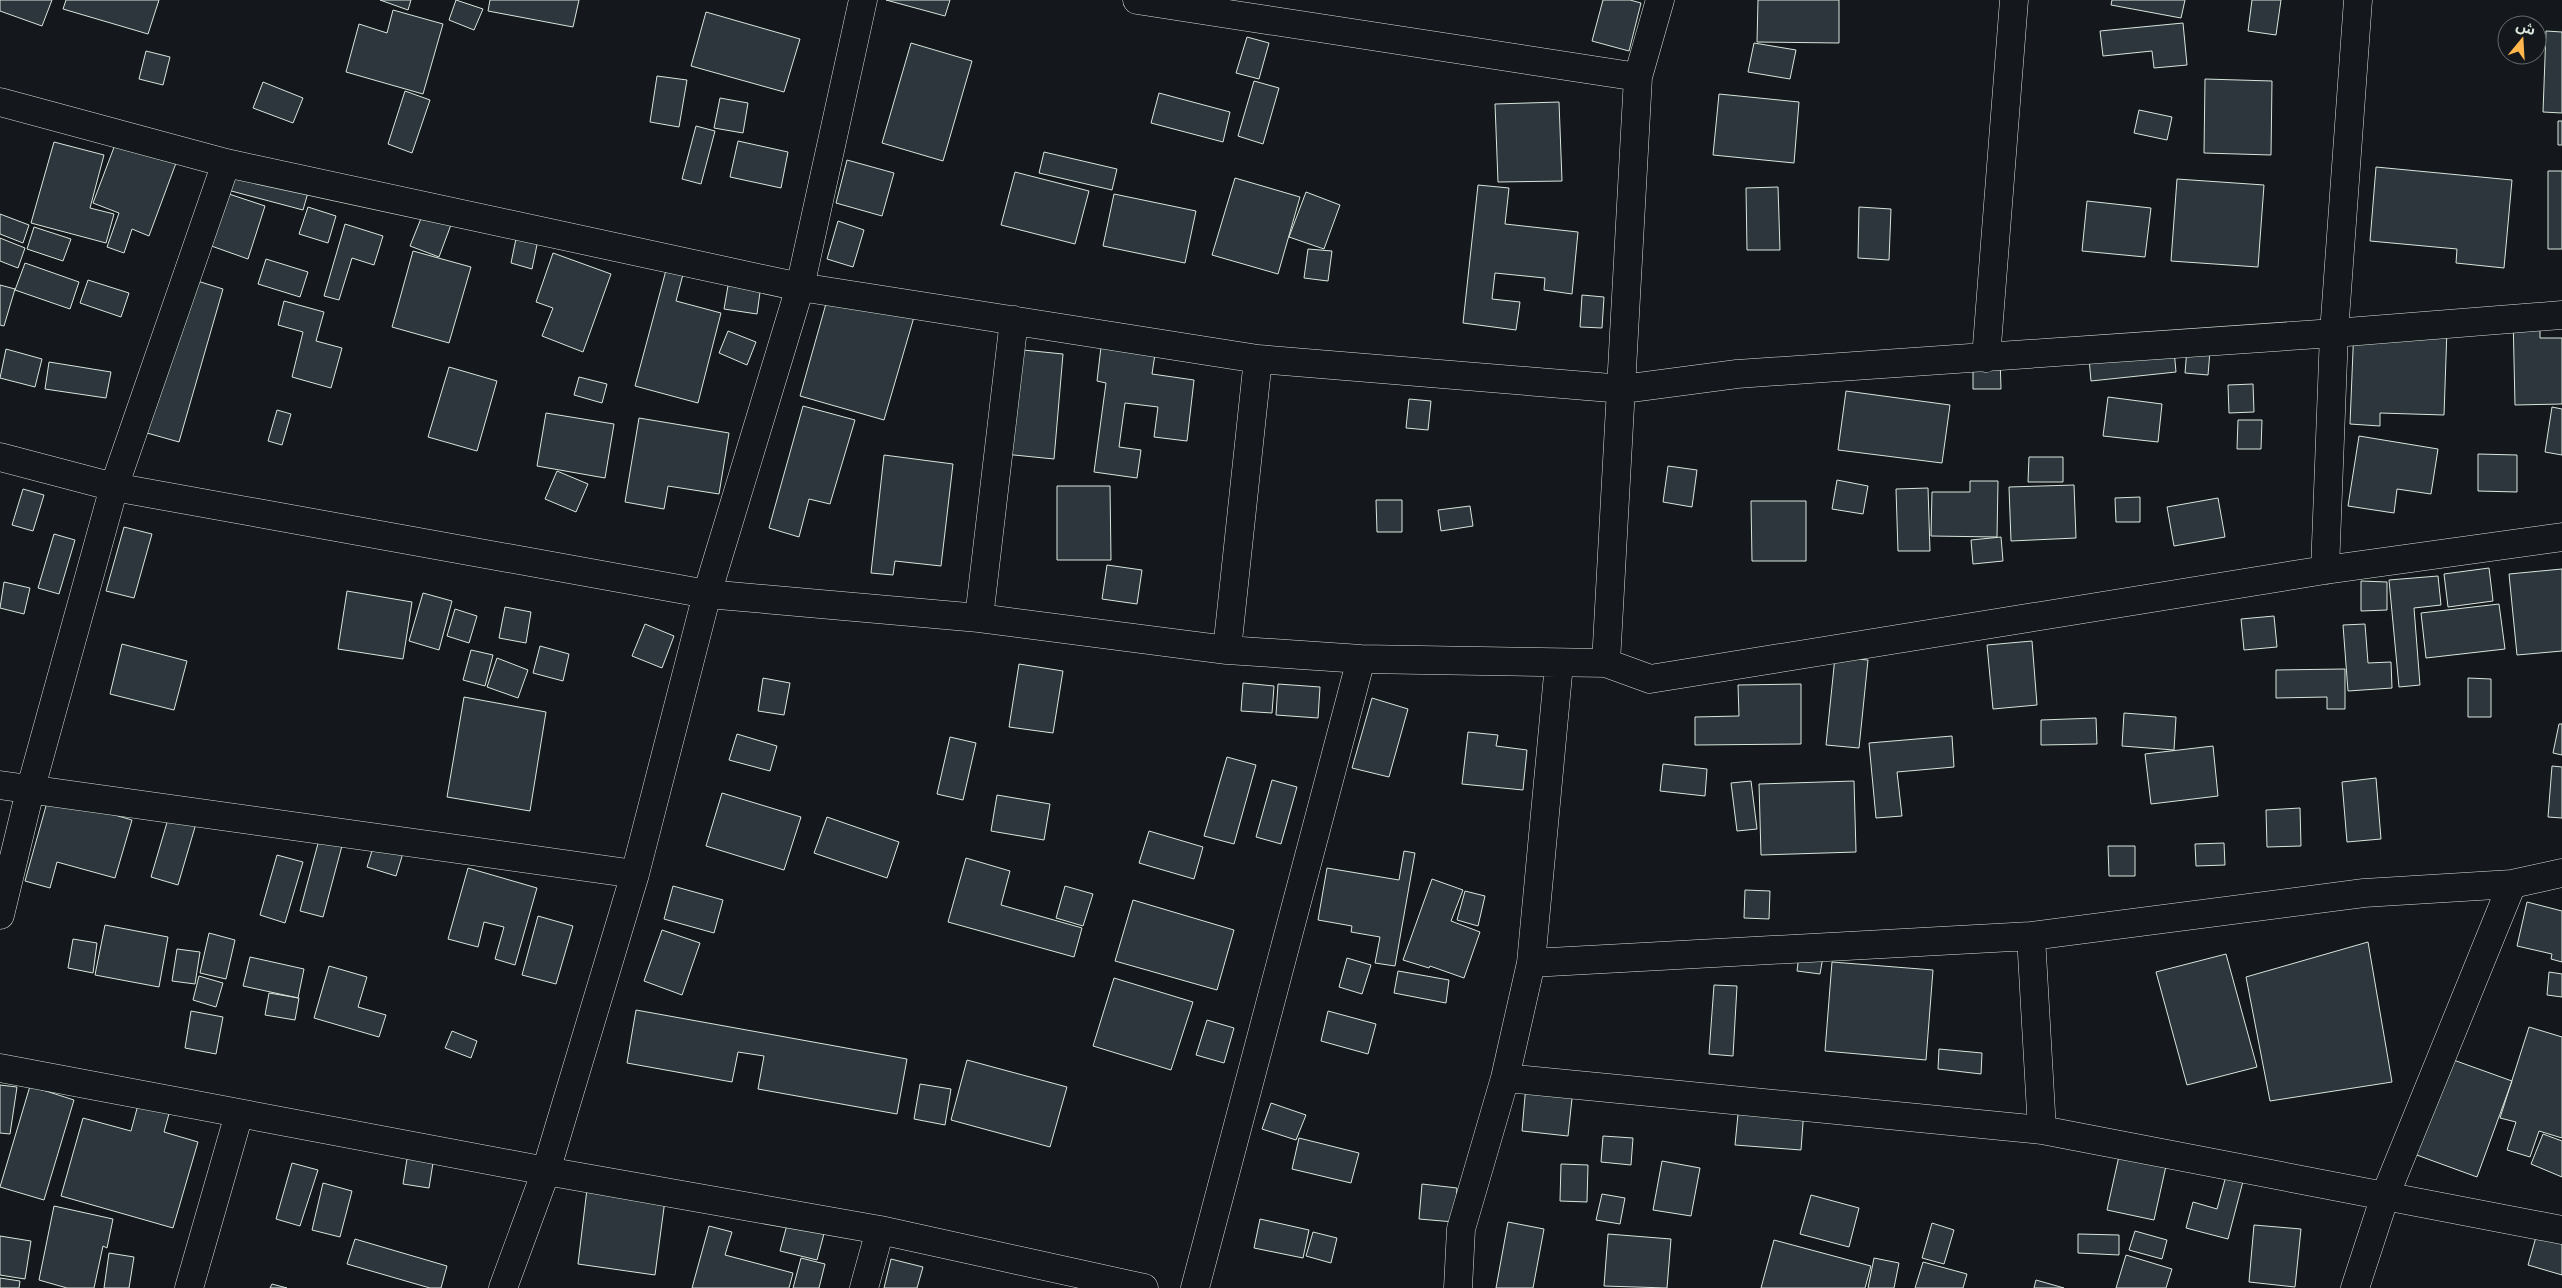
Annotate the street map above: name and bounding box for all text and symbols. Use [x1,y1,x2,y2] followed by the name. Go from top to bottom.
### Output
[2497,15,2547,65] north arrow
[2514,17,2538,38] text: ش

